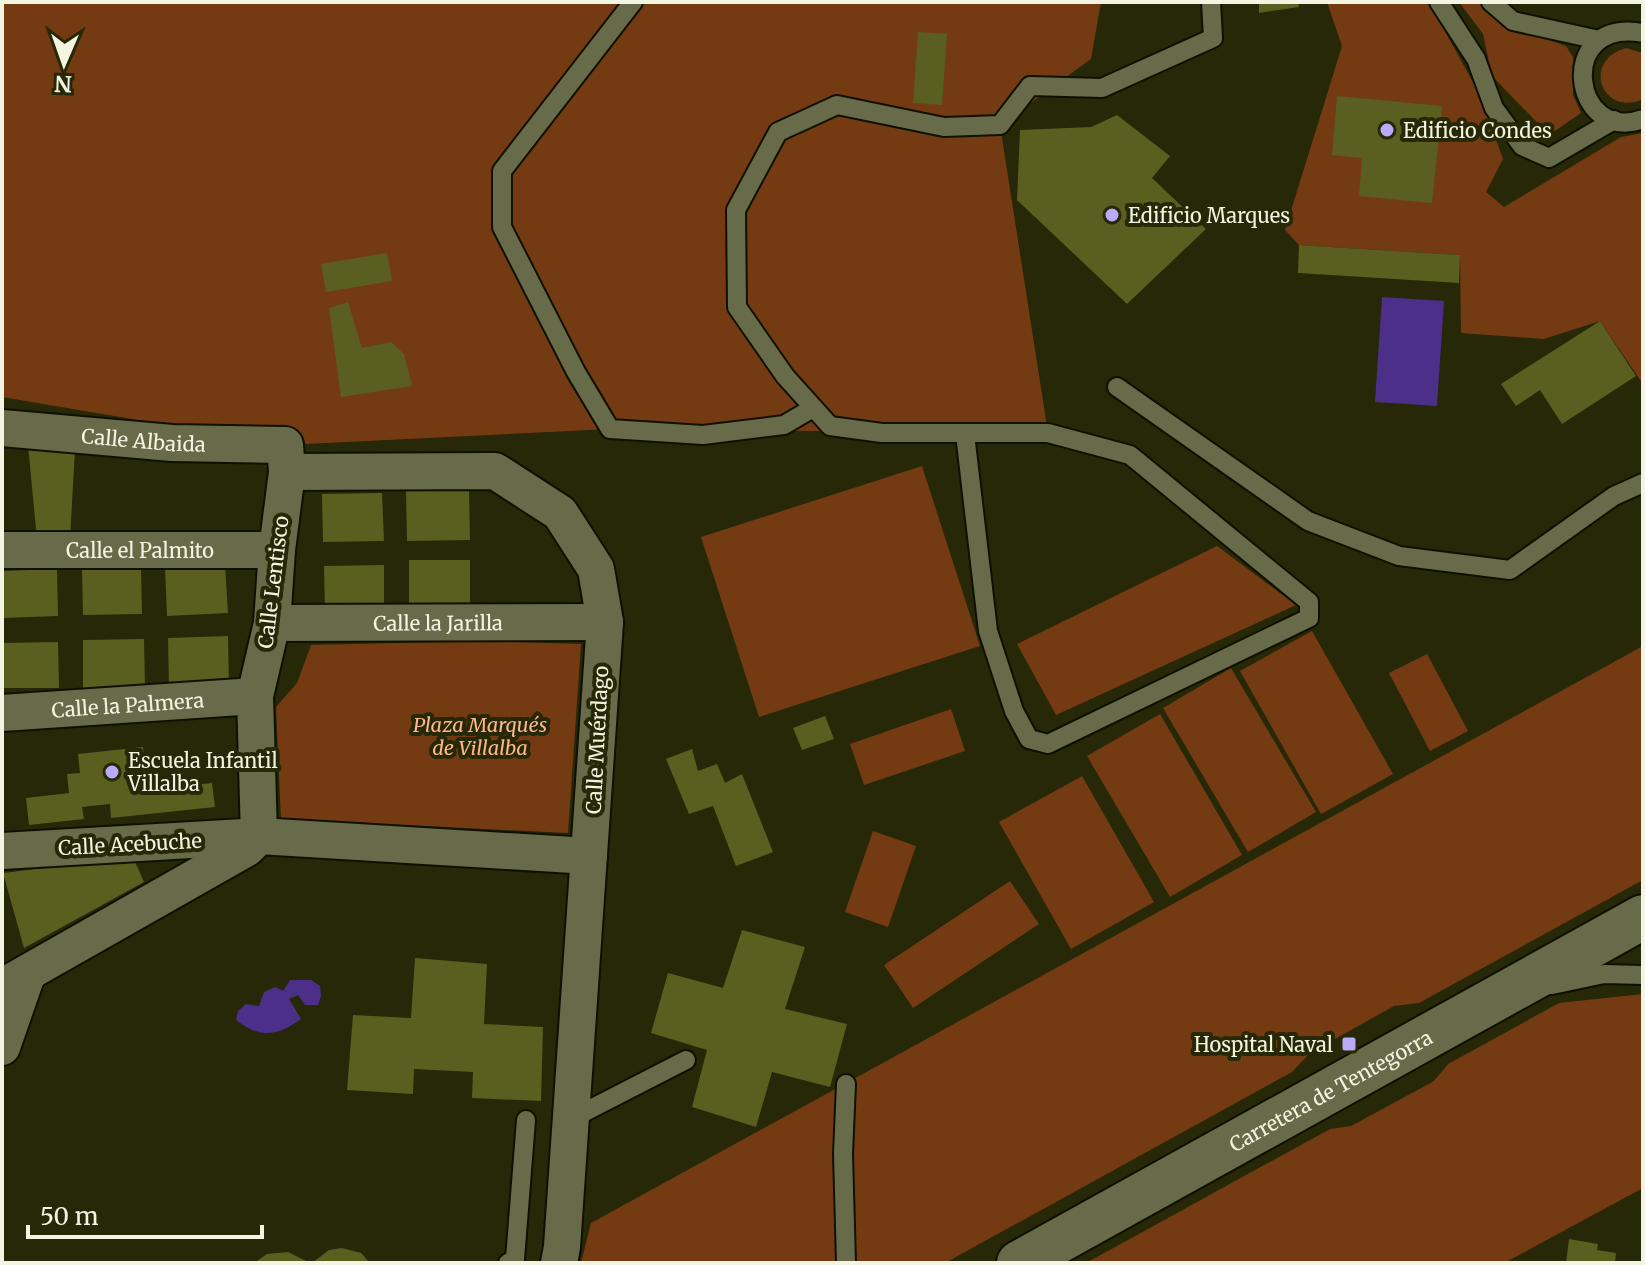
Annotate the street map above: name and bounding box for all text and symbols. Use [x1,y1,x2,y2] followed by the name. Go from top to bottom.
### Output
[24,24,104,104] north arrow
[54,70,72,98] text: N
[1403,118,1552,143] place label: Edificio Condes
[1378,121,1396,139] marker: Edificio Condes
[1128,203,1290,228] place label: Edificio Marques
[1103,206,1121,224] marker: Edificio Marques
[80,423,206,456] street label: Calle Albaida
[252,514,294,650] street label: Calle Lentisco
[66,538,214,563] street label: Calle el Palmito
[373,610,503,635] street label: Calle la Jarilla
[581,665,613,815] street label: Calle Muérdago
[51,687,205,722] street label: Calle la Palmera
[413,712,547,760] park label: Plaza Marqués de Villalba
[127,748,278,796] place label: Escuela Infantil Villalba
[103,763,121,781] marker: Escuela Infantil Villalba
[58,828,202,860] street label: Calle Acebuche
[1224,1024,1436,1157] street label: Carretera de Tentegorra
[1194,1032,1333,1057] place label: Hospital Naval
[1340,1035,1358,1053] marker: Hospital Naval
[28,1189,262,1239] scale bar
[40,1201,99,1232] text: 50 m

